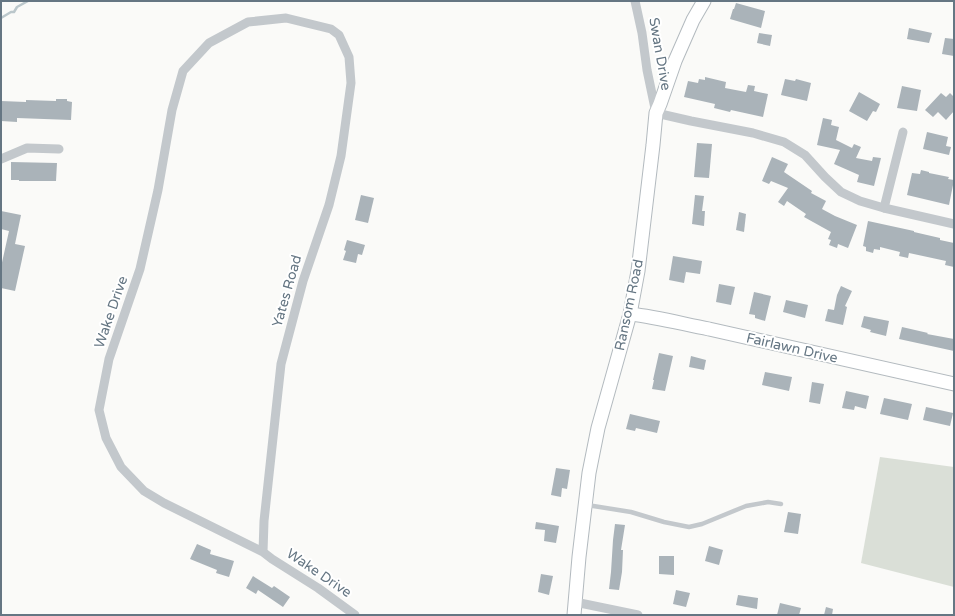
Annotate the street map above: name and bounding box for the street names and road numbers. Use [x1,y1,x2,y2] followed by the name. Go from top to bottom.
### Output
[645,16,675,92] street label: Swan Drive
[269,253,305,329] street label: Yates Road
[611,258,647,352] street label: Ransom Road
[91,274,131,350] street label: Wake Drive
[745,329,839,367] street label: Fairlawn Drive
[283,545,355,601] street label: Wake Drive

